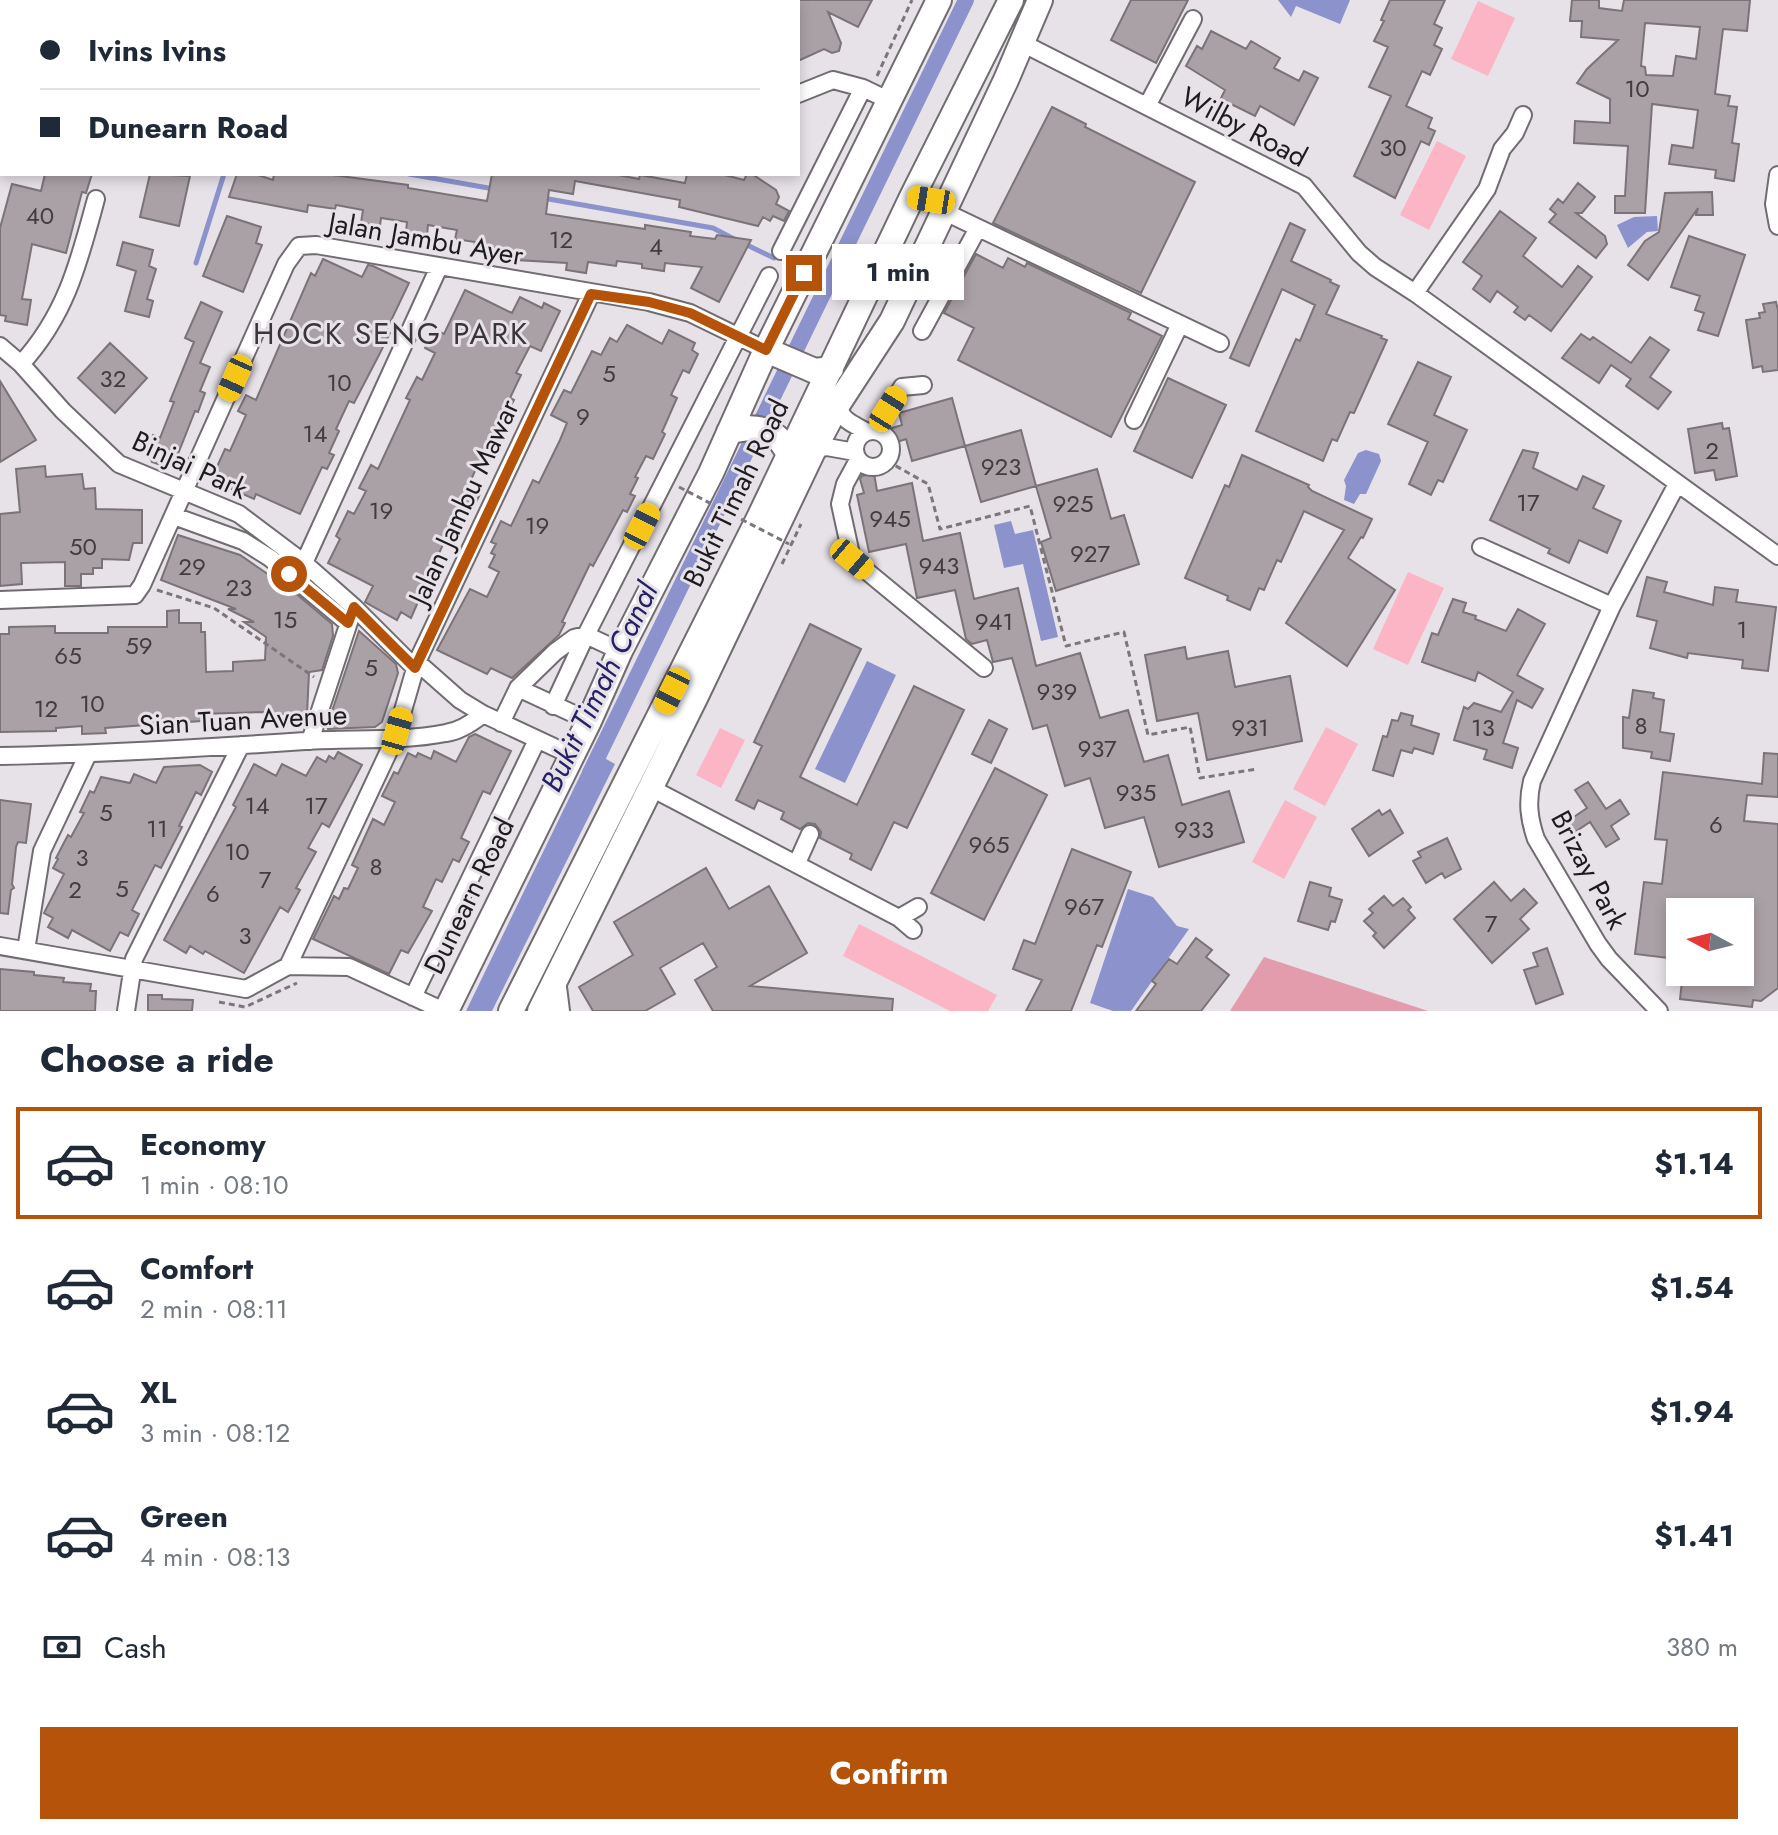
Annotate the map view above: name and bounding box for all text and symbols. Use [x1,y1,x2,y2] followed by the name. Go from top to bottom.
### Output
[88,29,226,72] text: Ivins Ivins
[1624,71,1650,106] house number: 10
[1173,76,1315,178] street label: Wilby Road
[88,106,288,149] text: Dunearn Road
[1379,130,1407,165] house number: 30
[905,184,957,216] car
[26,198,54,233] house number: 40
[321,201,527,276] street label: Jalan Jambu Ayer
[549,222,573,257] house number: 12
[649,229,663,264] house number: 4
[832,245,964,301] callout: 1 min
[866,253,930,291] text: 1 min
[786,255,822,291] route end
[253,312,529,355] district label: HOCK SENG PARK
[214,351,256,405] car
[602,356,616,391] house number: 5
[100,361,126,396] house number: 32
[326,365,352,400] house number: 10
[865,382,911,436] car
[397,392,530,615] street label: Jalan Jambu Mawar
[673,392,799,594] street label: Bukit Timah Road
[576,399,590,434] house number: 9
[303,416,327,451] house number: 14
[125,420,255,510] street label: Binjai Park
[1705,433,1719,468] house number: 2
[981,449,1021,484] house number: 923
[1516,485,1540,520] house number: 17
[1052,486,1094,521] house number: 925
[369,493,393,528] house number: 19
[620,499,664,553] car
[869,501,911,536] house number: 945
[525,508,549,543] house number: 19
[69,529,97,564] house number: 50
[826,534,878,584] car
[1070,536,1110,571] house number: 927
[919,548,959,583] house number: 943
[178,549,206,584] house number: 29
[271,556,307,592] route start
[226,570,252,605] house number: 23
[530,574,669,799] water label: Bukit Timah Canal
[273,602,297,637] house number: 15
[975,604,1013,639] house number: 941
[1737,612,1747,647] house number: 1
[125,628,153,663] house number: 59
[54,638,82,673] house number: 65
[364,650,378,685] house number: 5
[651,664,693,718] car
[1037,674,1077,709] house number: 939
[79,686,105,721] house number: 10
[34,691,58,726] house number: 12
[138,694,348,746] street label: Sian Tuan Avenue
[379,705,415,757] car
[1634,708,1648,743] house number: 8
[1231,710,1269,745] house number: 931
[1471,710,1495,745] house number: 13
[1077,731,1117,766] house number: 937
[1116,775,1156,810] house number: 935
[245,788,269,823] house number: 14
[304,788,328,823] house number: 17
[99,795,113,830] house number: 5
[1541,803,1638,937] street label: Brizay Park
[1709,807,1723,842] house number: 6
[146,811,168,846] house number: 11
[413,811,525,981] street label: Dunearn Road
[1174,812,1214,847] house number: 933
[968,827,1010,862] house number: 965
[224,834,250,869] house number: 10
[75,840,89,875] house number: 3
[369,849,383,884] house number: 8
[259,862,272,897] house number: 7
[115,871,129,906] house number: 5
[68,872,82,907] house number: 2
[206,876,220,911] house number: 6
[1064,889,1105,924] house number: 967
[1666,898,1754,986] north arrow
[1666,898,1754,986] map controls
[1485,906,1498,941] house number: 7
[238,918,252,953] house number: 3
[40,1033,274,1085] text: Choose a ride
[140,1123,266,1166] text: Economy
[44,1127,116,1199] icon: car
[1654,1142,1734,1185] text: $1.14
[140,1166,289,1204] text: 1 min · 08:10
[140,1247,253,1290] text: Comfort
[44,1251,116,1323] icon: car
[1650,1266,1734,1309] text: $1.54
[140,1290,288,1328] text: 2 min · 08:11
[140,1371,176,1414] text: XL
[44,1375,116,1447] icon: car
[1649,1390,1734,1433] text: $1.94
[140,1414,290,1452] text: 3 min · 08:12
[140,1495,228,1538] text: Green
[44,1499,116,1571] icon: car
[1654,1514,1734,1557] text: $1.41
[140,1538,291,1576] text: 4 min · 08:13
[40,1625,84,1669] icon: cash
[104,1626,167,1669] text: Cash
[1666,1628,1738,1666] text: 380 m
[40,1727,1738,1819] button: Confirm

